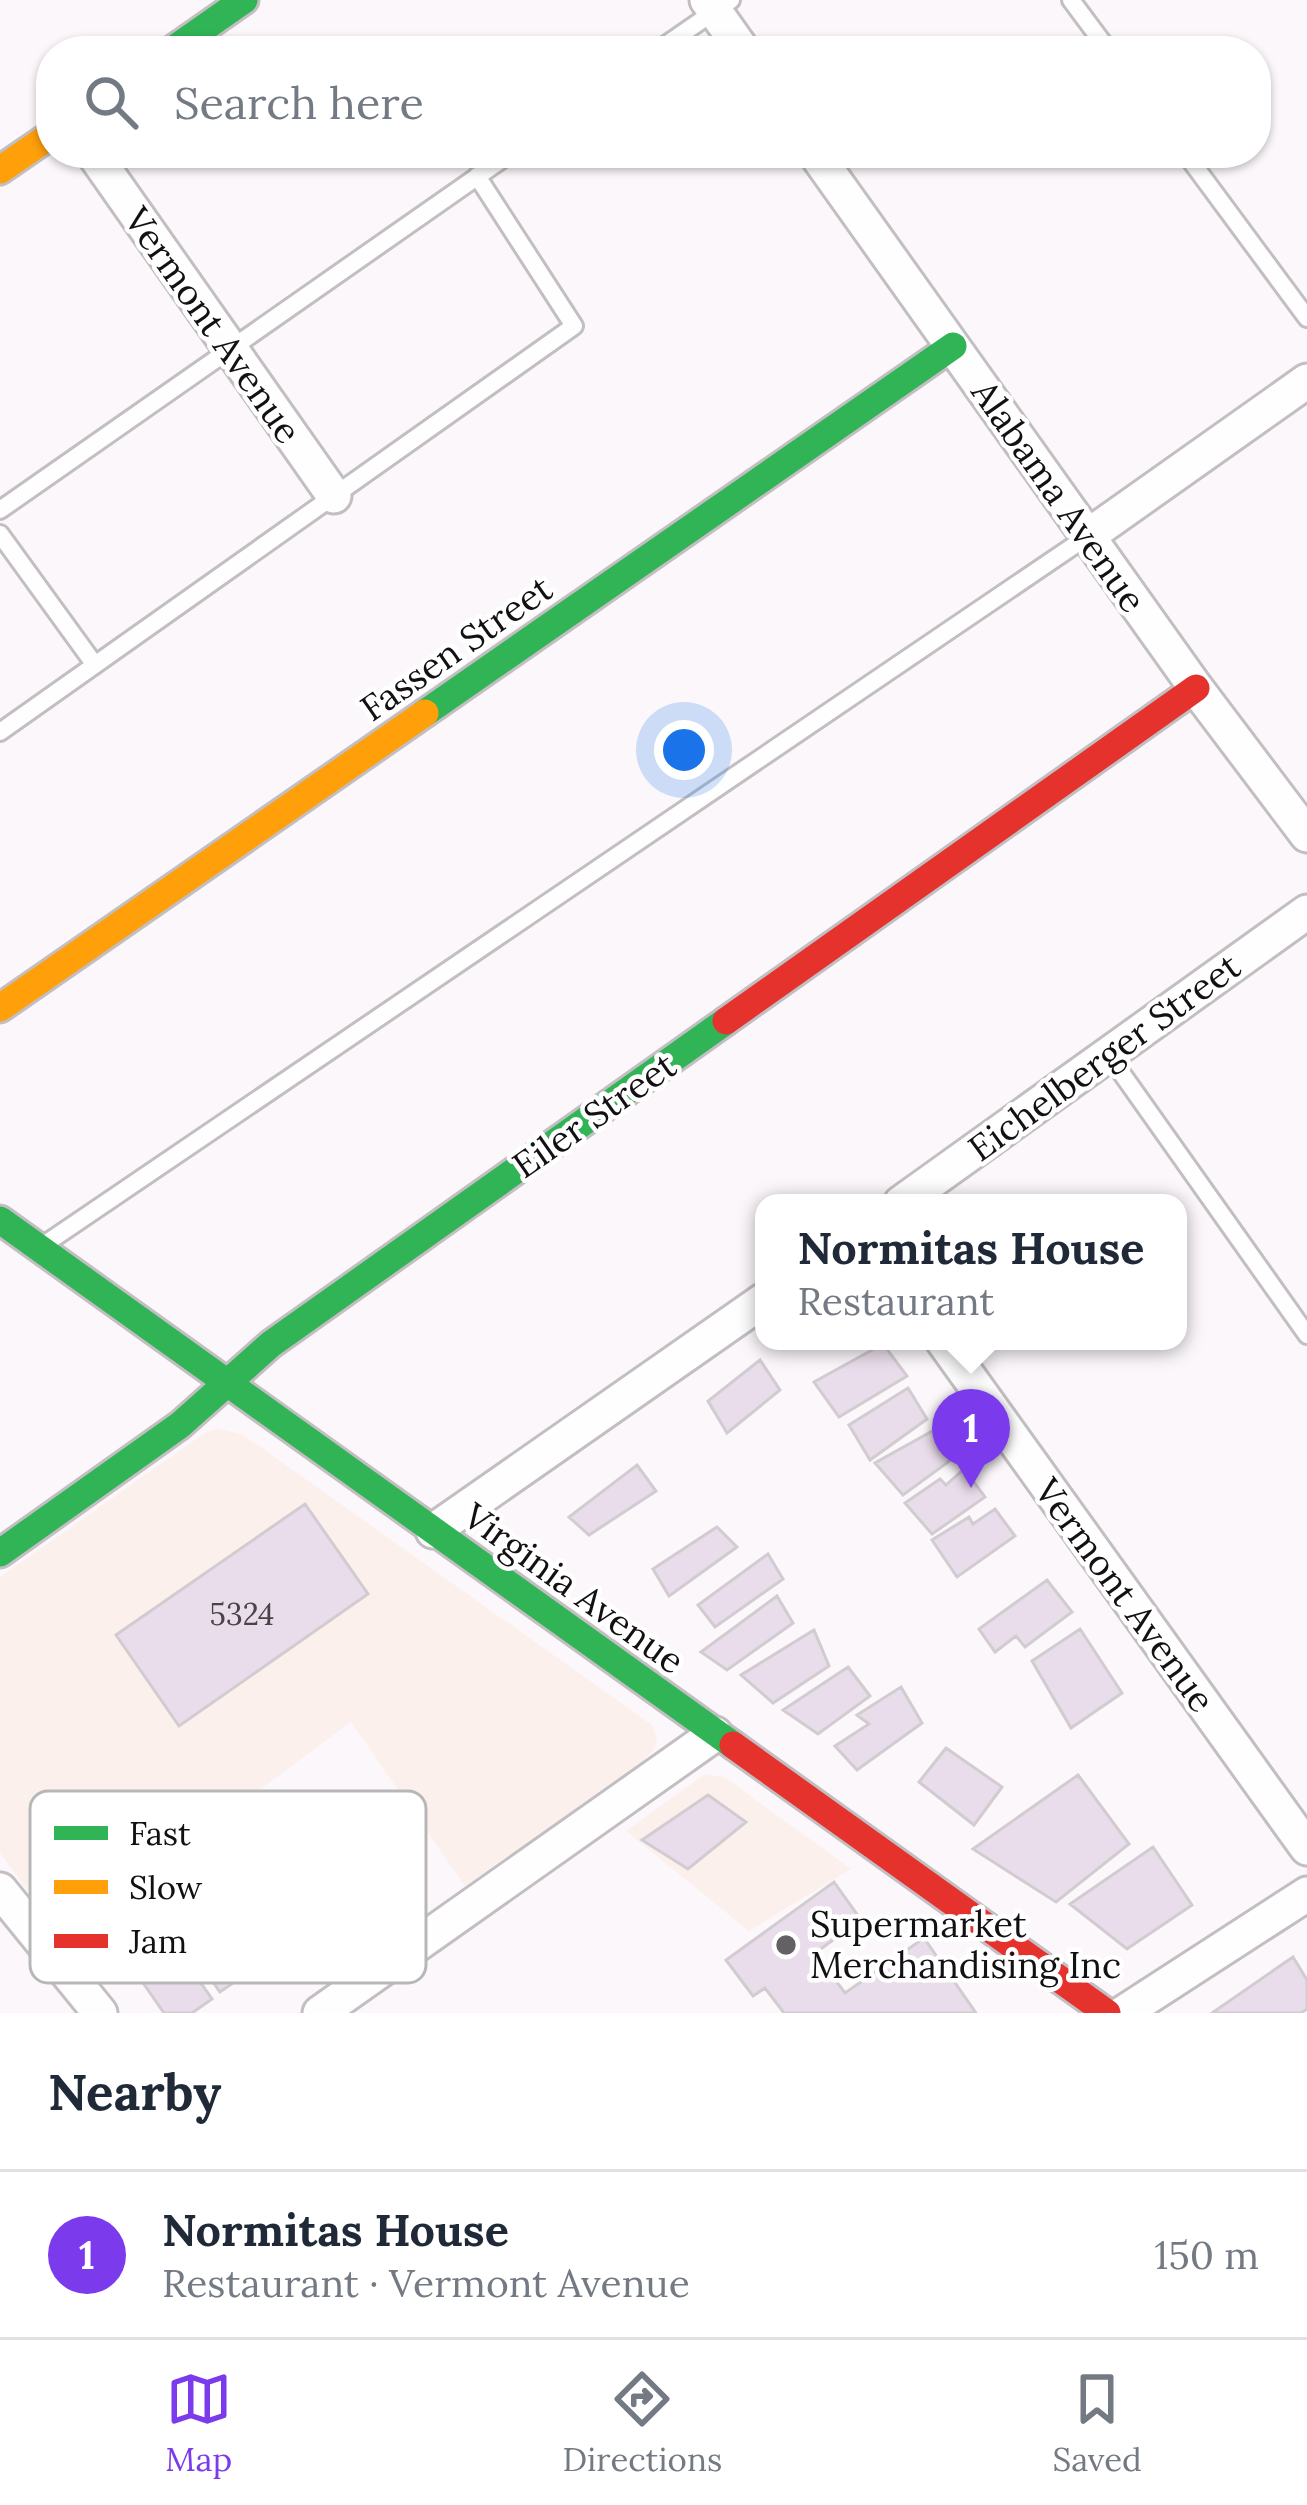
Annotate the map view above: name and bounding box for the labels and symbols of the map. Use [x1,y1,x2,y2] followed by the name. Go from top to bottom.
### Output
[114,197,311,452] street label: Vermont Avenue
[961,370,1156,621] street label: Alabama Avenue
[351,565,561,731] street label: Fassen Street
[654,720,714,780] your location
[959,943,1249,1171] street label: Eichelberger Street
[503,1042,685,1188] street label: Eiler Street
[932,1389,1010,1488] pin: 1
[1024,1468,1225,1721] street label: Vermont Avenue
[454,1492,693,1683] street label: Virginia Avenue
[210,1595,274,1633] house number: 5324
[30,1791,426,1983] legend
[129,1812,191,1854] text: Fast
[129,1866,203,1908] text: Slow
[810,1901,1121,1988] place label: Supermarket Merchandising Inc
[128,1920,187,1962] text: Jam
[773,1932,799,1958] marker: Supermarket Merchandising Inc

